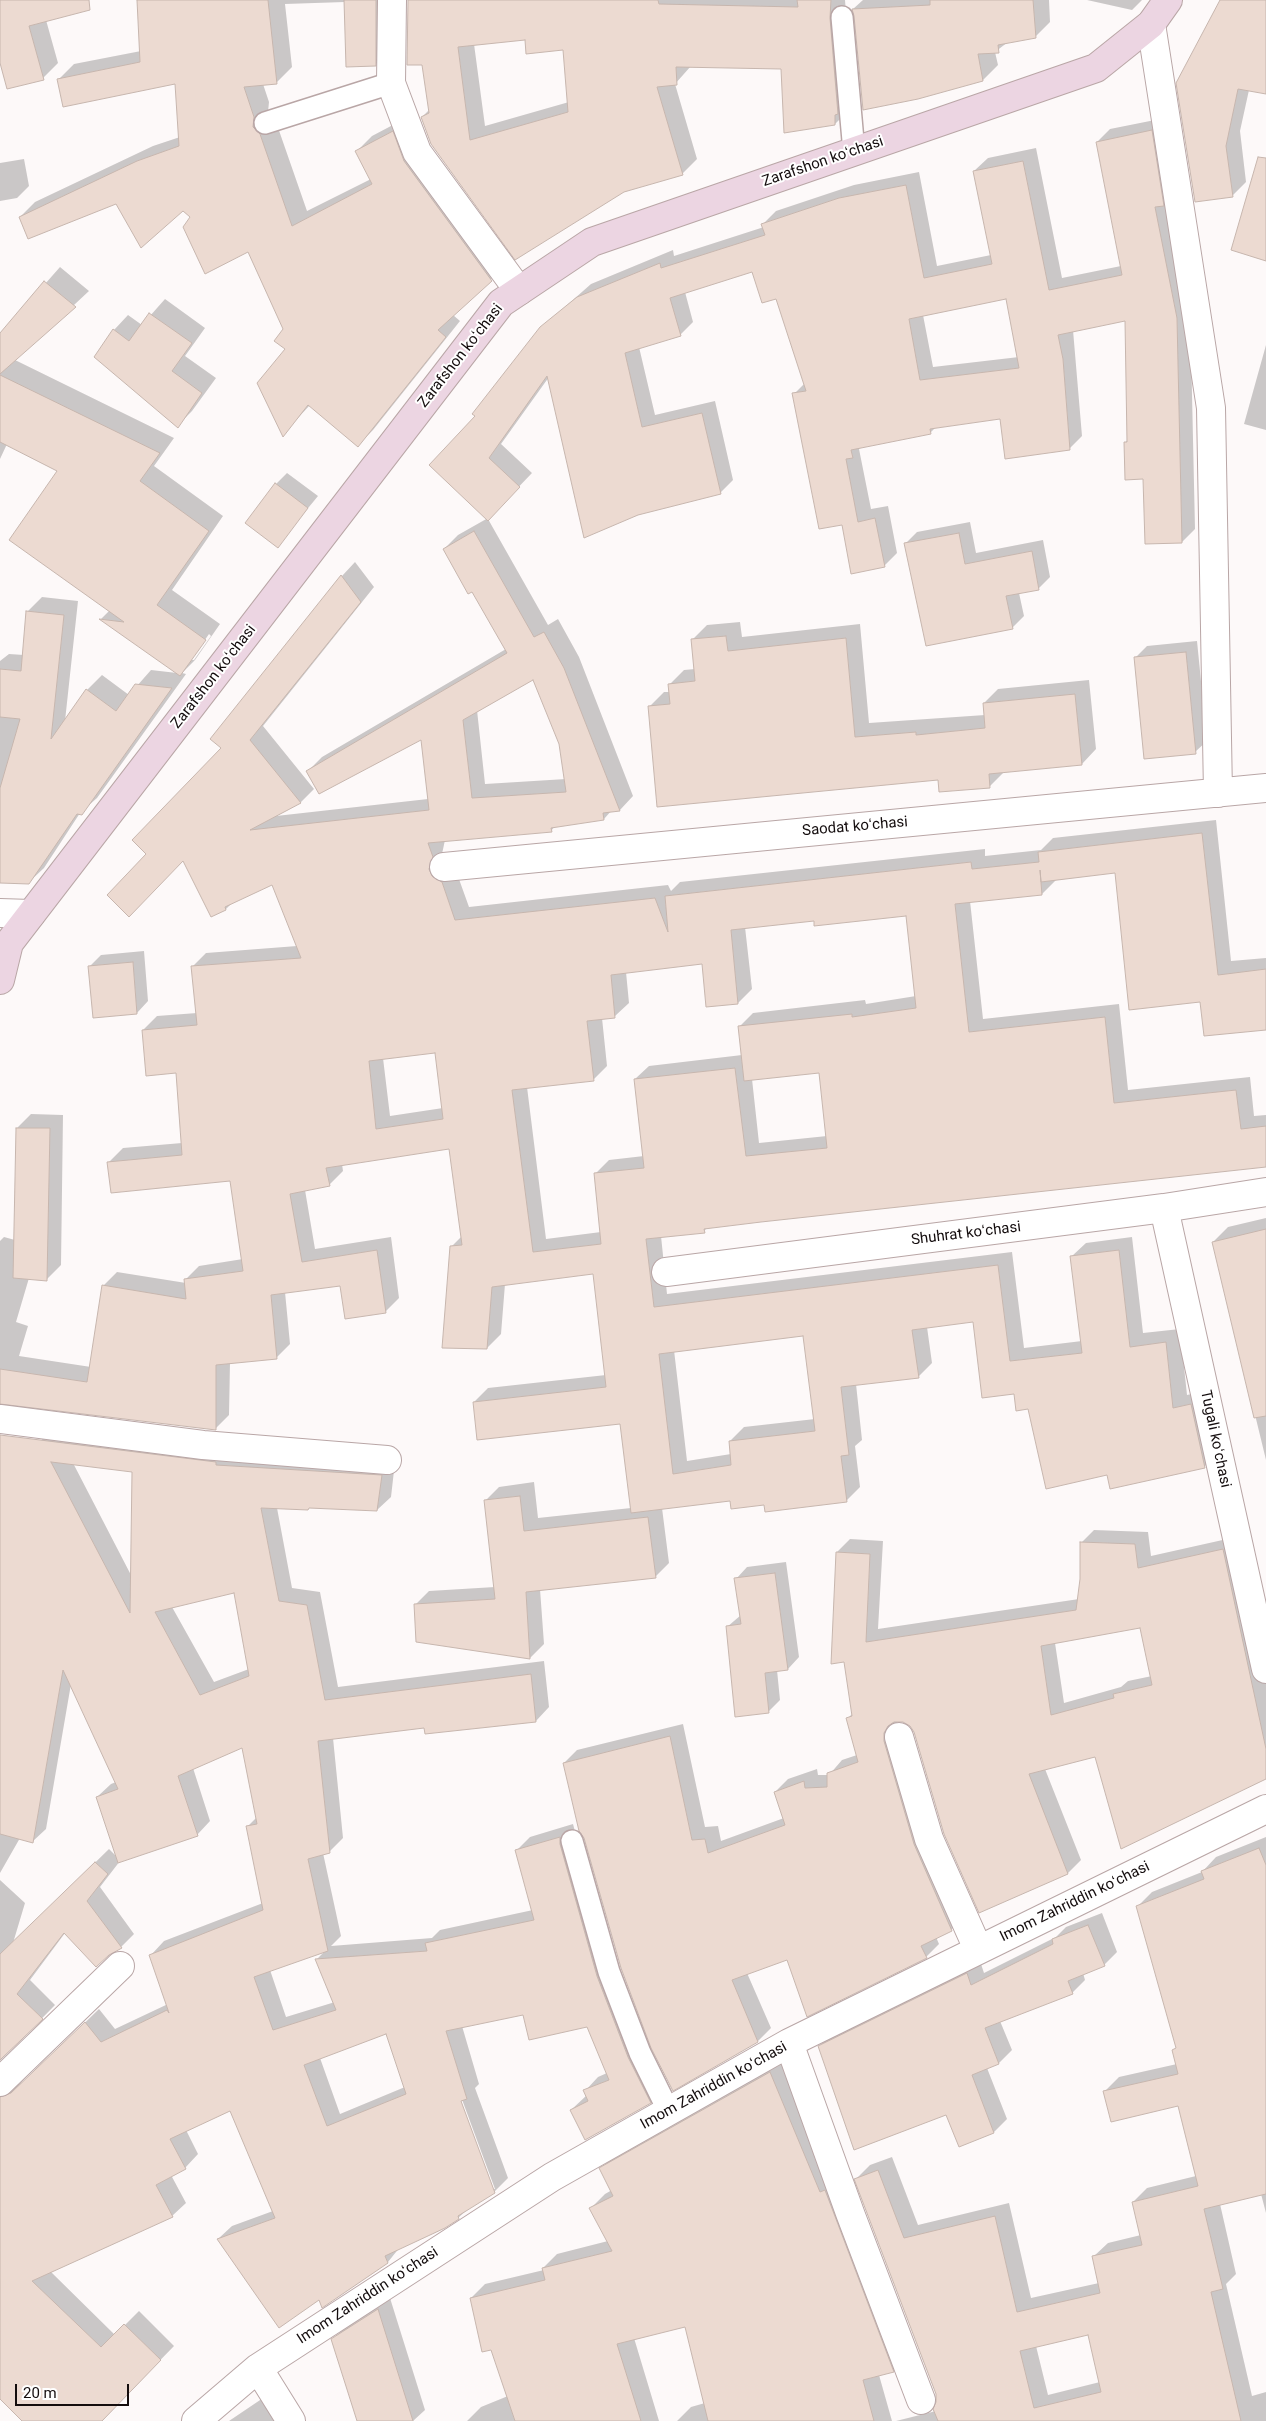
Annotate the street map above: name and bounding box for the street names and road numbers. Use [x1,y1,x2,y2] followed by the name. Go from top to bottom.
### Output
[760,133,886,191] street label: Zarafshon koʻchasi
[415,300,507,412] street label: Zarafshon koʻchasi
[168,621,260,733] street label: Zarafshon koʻchasi
[801,813,909,841] street label: Saodat koʻchasi
[910,1218,1022,1250] street label: Shuhrat koʻchasi
[1196,1389,1234,1489] street label: Tugali koʻchasi
[997,1858,1153,1946] street label: Imom Zahriddin koʻchasi
[638,2038,790,2134] street label: Imom Zahriddin koʻchasi
[294,2244,442,2348] street label: Imom Zahriddin koʻchasi

